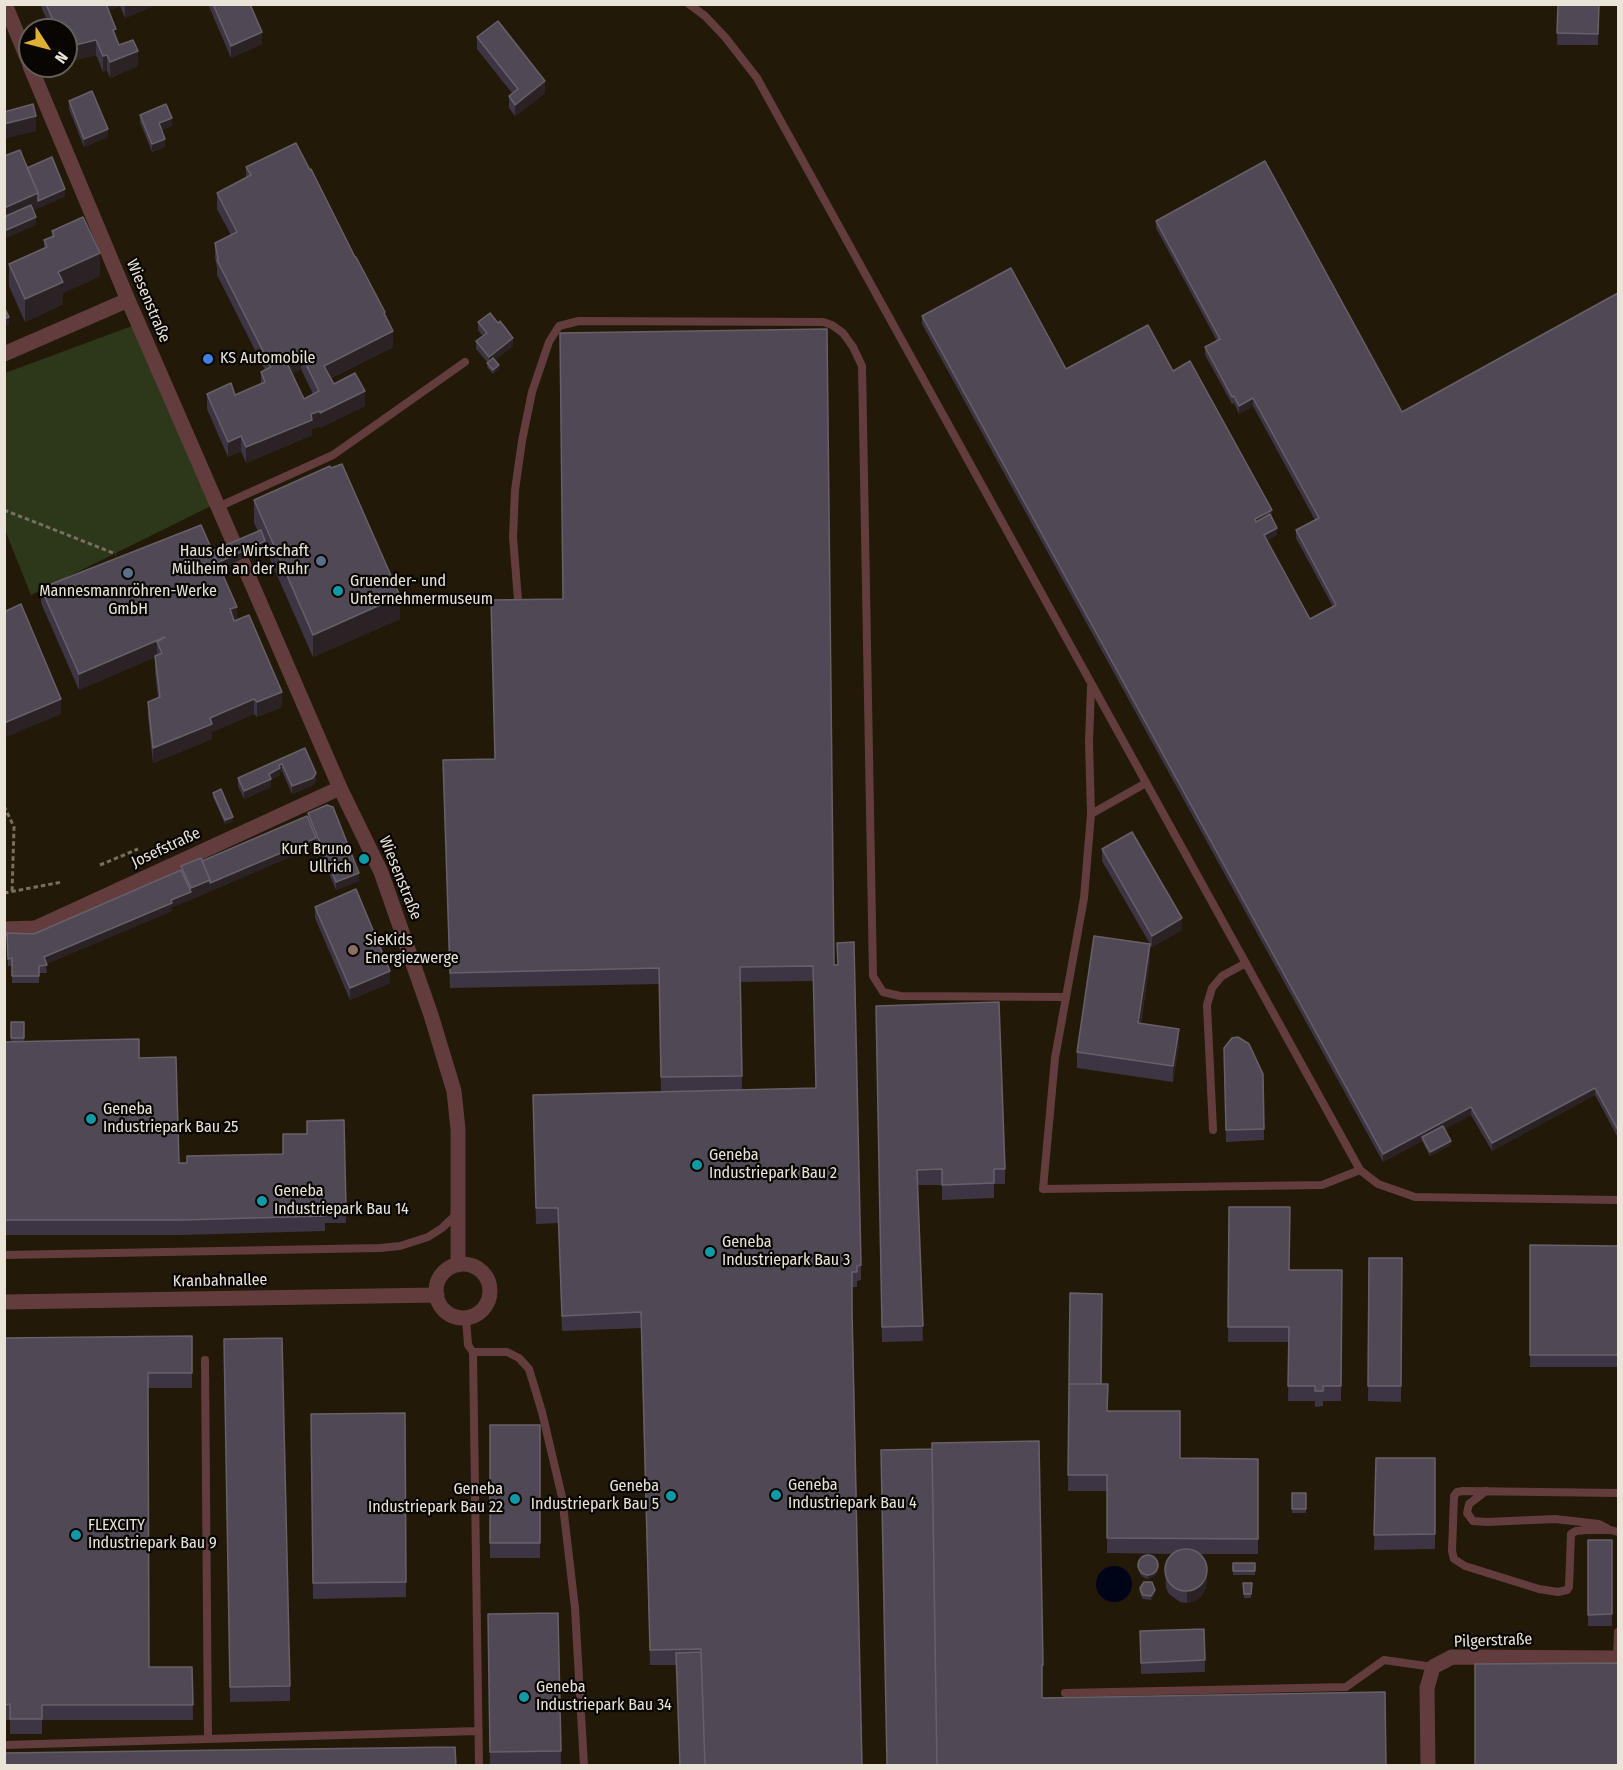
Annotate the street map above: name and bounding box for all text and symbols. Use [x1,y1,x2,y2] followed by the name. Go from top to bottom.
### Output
[18,18,78,78] north arrow
[51,48,72,67] text: N
[122,256,174,346] street label: Wiesenstraße
[220,349,316,369] place label: KS Automobile
[201,352,215,366] marker: KS Automobile
[172,542,309,580] place label: Haus der Wirtschaft Mülheim an der Ruhr
[314,554,328,568] marker: Haus der Wirtschaft Mülheim an der Ruhr
[121,566,135,580] marker: Mannesmannröhren-Werke GmbH
[350,572,493,610] place label: Gruender- und Unternehmermuseum
[39,582,217,620] place label: Mannesmannröhren-Werke GmbH
[331,584,345,598] marker: Gruender- und Unternehmermuseum
[128,824,204,872] street label: Josefstraße
[375,833,425,923] street label: Wiesenstraße
[281,840,352,878] place label: Kurt Bruno Ullrich
[357,852,371,866] marker: Kurt Bruno Ullrich
[365,931,459,969] place label: SieKids Energiezwerge
[346,943,360,957] marker: SieKids Energiezwerge
[103,1100,238,1138] place label: Geneba Industriepark Bau 25
[84,1112,98,1126] marker: Geneba Industriepark Bau 25
[709,1146,837,1184] place label: Geneba Industriepark Bau 2
[690,1158,704,1172] marker: Geneba Industriepark Bau 2
[274,1182,409,1220] place label: Geneba Industriepark Bau 14
[255,1194,269,1208] marker: Geneba Industriepark Bau 14
[722,1233,850,1271] place label: Geneba Industriepark Bau 3
[703,1245,717,1259] marker: Geneba Industriepark Bau 3
[172,1271,268,1291] street label: Kranbahnallee
[788,1476,917,1514] place label: Geneba Industriepark Bau 4
[531,1477,659,1515] place label: Geneba Industriepark Bau 5
[368,1480,503,1518] place label: Geneba Industriepark Bau 22
[769,1488,783,1502] marker: Geneba Industriepark Bau 4
[664,1489,678,1503] marker: Geneba Industriepark Bau 5
[508,1492,522,1506] marker: Geneba Industriepark Bau 22
[88,1516,217,1554] place label: FLEXCITY Industriepark Bau 9
[69,1528,83,1542] marker: FLEXCITY Industriepark Bau 9
[1453,1630,1533,1652] street label: Pilgerstraße
[536,1678,672,1716] place label: Geneba Industriepark Bau 34
[517,1690,531,1704] marker: Geneba Industriepark Bau 34

